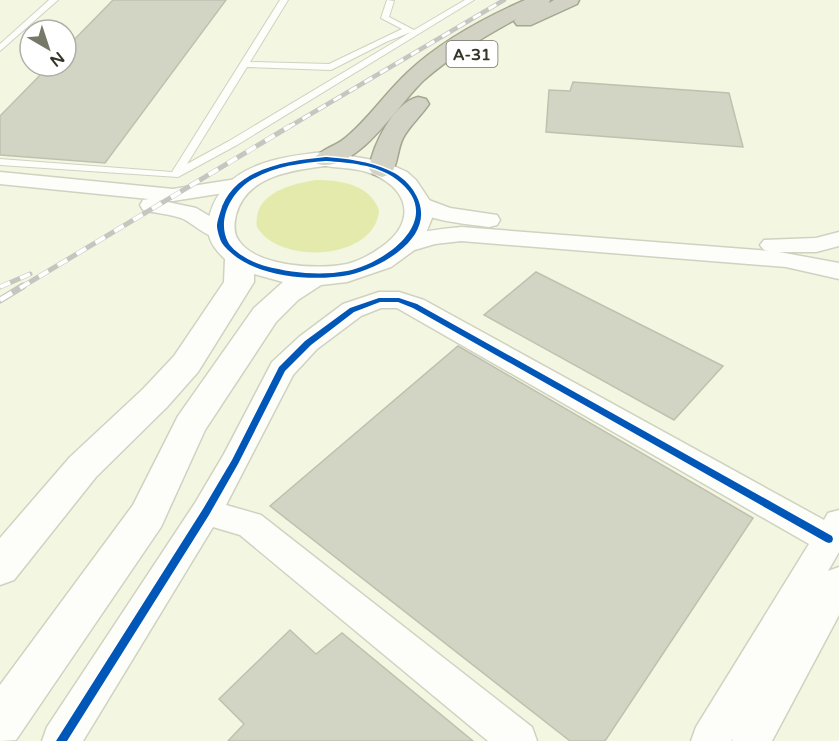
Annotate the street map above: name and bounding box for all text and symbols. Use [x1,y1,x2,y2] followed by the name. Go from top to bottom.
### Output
[18,18,78,78] north arrow
[446,41,498,67] road number: A-31
[46,47,68,71] text: N

